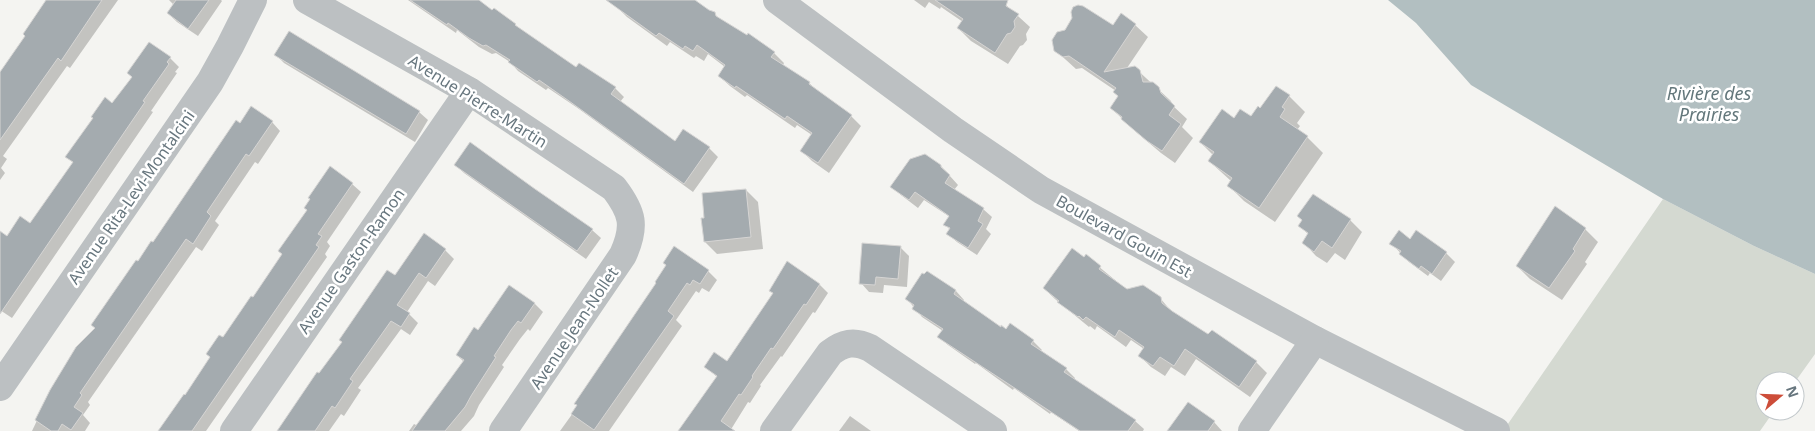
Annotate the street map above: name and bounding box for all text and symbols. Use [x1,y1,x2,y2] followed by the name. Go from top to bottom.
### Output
[404,49,552,153] street label: Avenue Pierre-Martin
[1667,81,1752,126] water label: Rivière des Prairies
[62,106,200,288] street label: Avenue Rita-Levi-Montalcini
[292,184,410,338] street label: Avenue Gaston-Ramon
[1052,190,1196,283] street label: Boulevard Gouin Est
[525,263,623,393] street label: Avenue Jean-Nollet
[1755,371,1805,421] north arrow
[1782,383,1804,400] text: N

